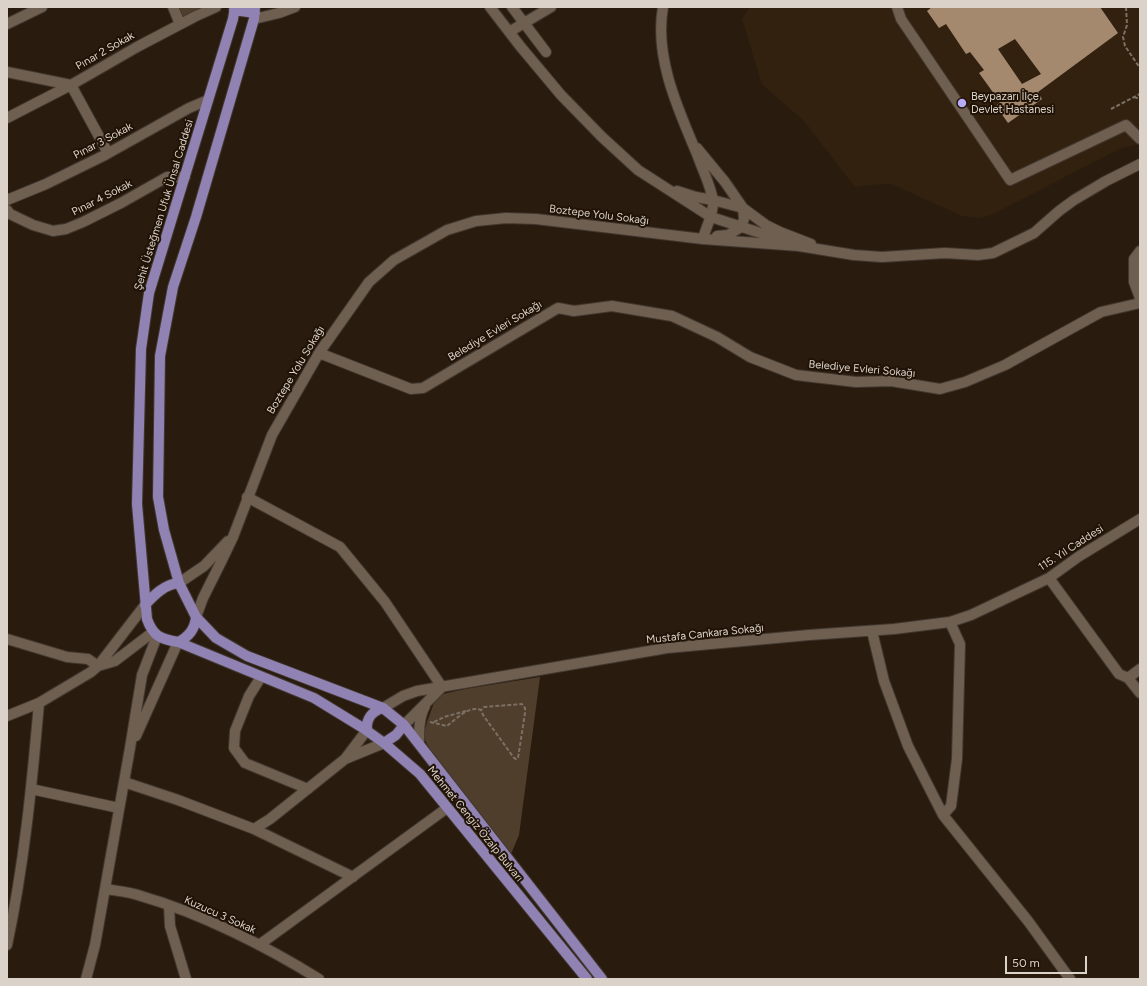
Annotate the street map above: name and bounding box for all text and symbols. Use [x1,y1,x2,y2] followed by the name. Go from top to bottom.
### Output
[73,29,137,73] street label: Pınar 2 Sokak
[971,90,1054,116] place label: Beypazarı İlçe Devlet Hastanesi
[956,97,968,109] marker: Beypazarı İlçe Devlet Hastanesi
[132,118,196,292] street label: Şehit Üsteğmen Ufuk Ünsal Caddesi
[71,120,135,162] street label: Pınar 3 Sokak
[70,177,134,219] street label: Pınar 4 Sokak
[548,202,650,228] street label: Boztepe Yolu Sokağı
[446,298,544,364] street label: Belediye Evleri Sokağı
[264,324,328,416] street label: Boztepe Yolu Sokağı
[808,358,916,380] street label: Belediye Evleri Sokağı
[1036,522,1106,574] street label: 115. Yıl Caddesi
[646,621,764,647] street label: Mustafa Cankara Sokağı
[424,764,526,884] street label: Mehmet Cengiz Özalp Bulvarı
[182,893,258,937] street label: Kuzucu 3 Sokak
[1007,948,1089,974] scale bar
[1012,956,1040,970] text: 50 m

